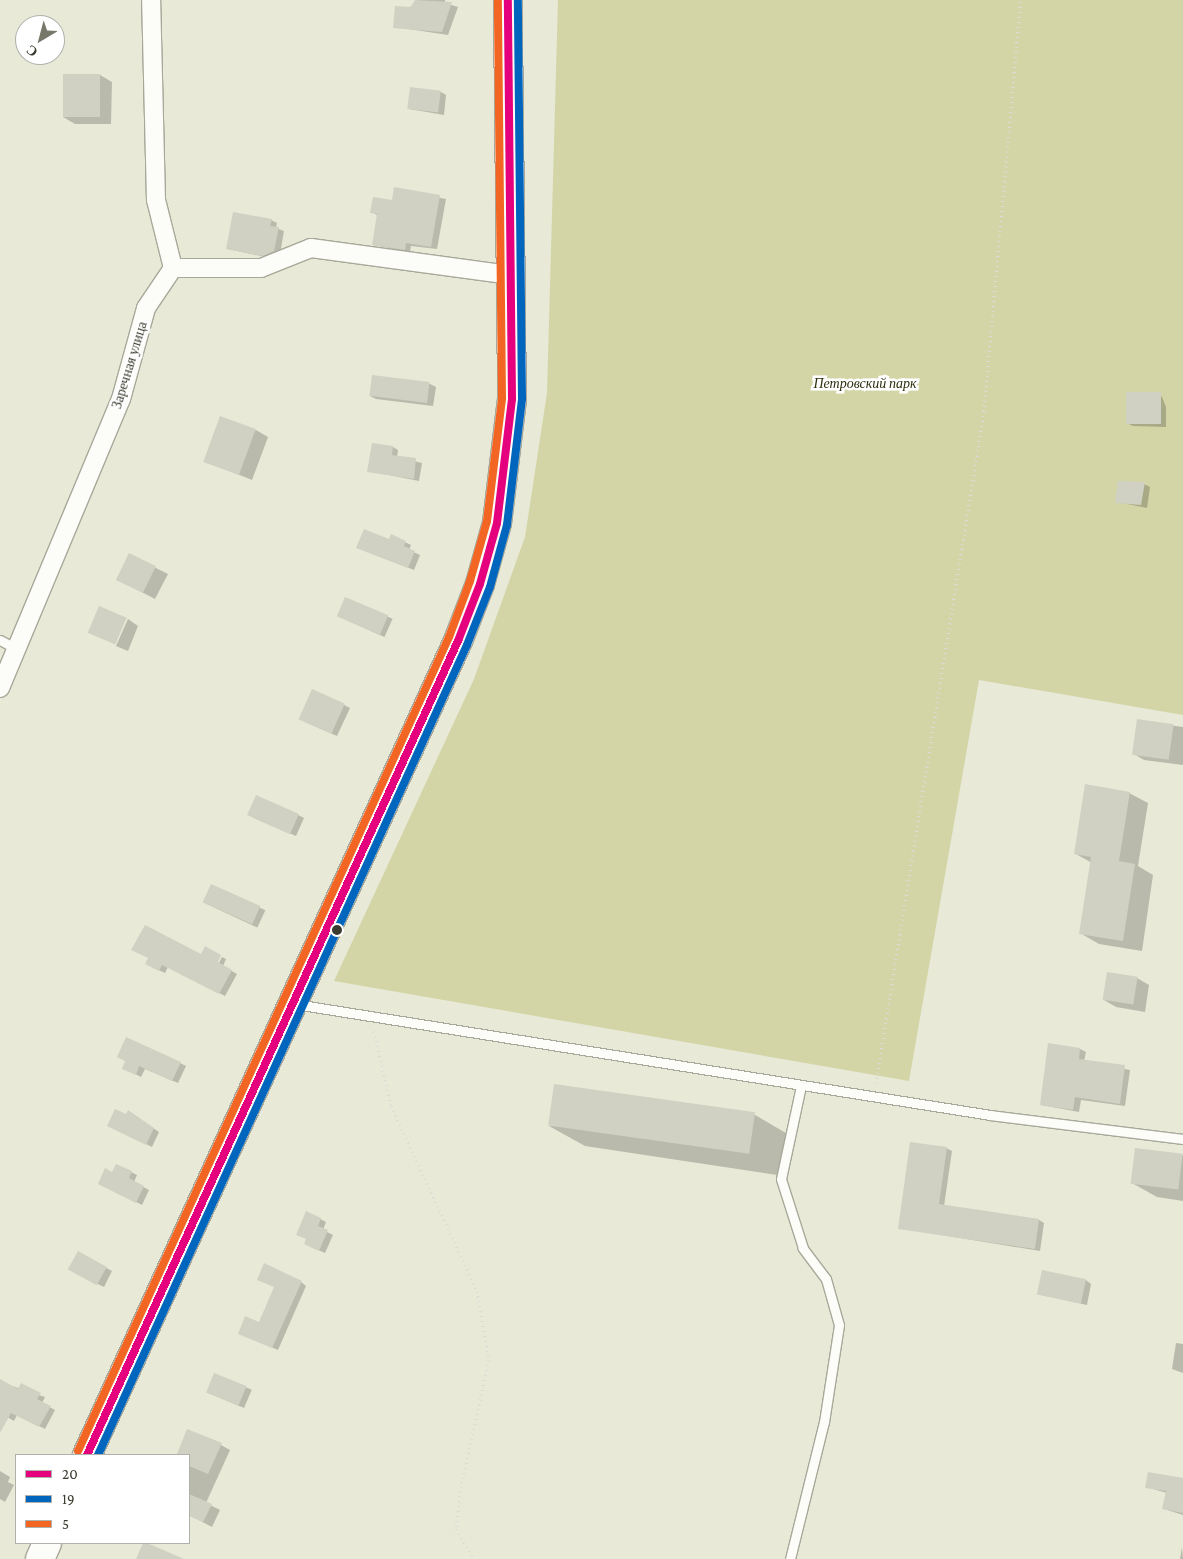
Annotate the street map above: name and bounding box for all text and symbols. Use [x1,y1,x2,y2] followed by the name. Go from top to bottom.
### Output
[15,15,65,65] north arrow
[23,42,40,61] text: С
[108,319,150,411] street label: Заречная улица
[813,375,917,391] park label: Петровский парк
[332,925,342,935] unlabelled marker
[15,1454,190,1544] legend
[62,1466,78,1482] text: 20
[62,1491,75,1507] text: 19
[62,1516,69,1532] text: 5

